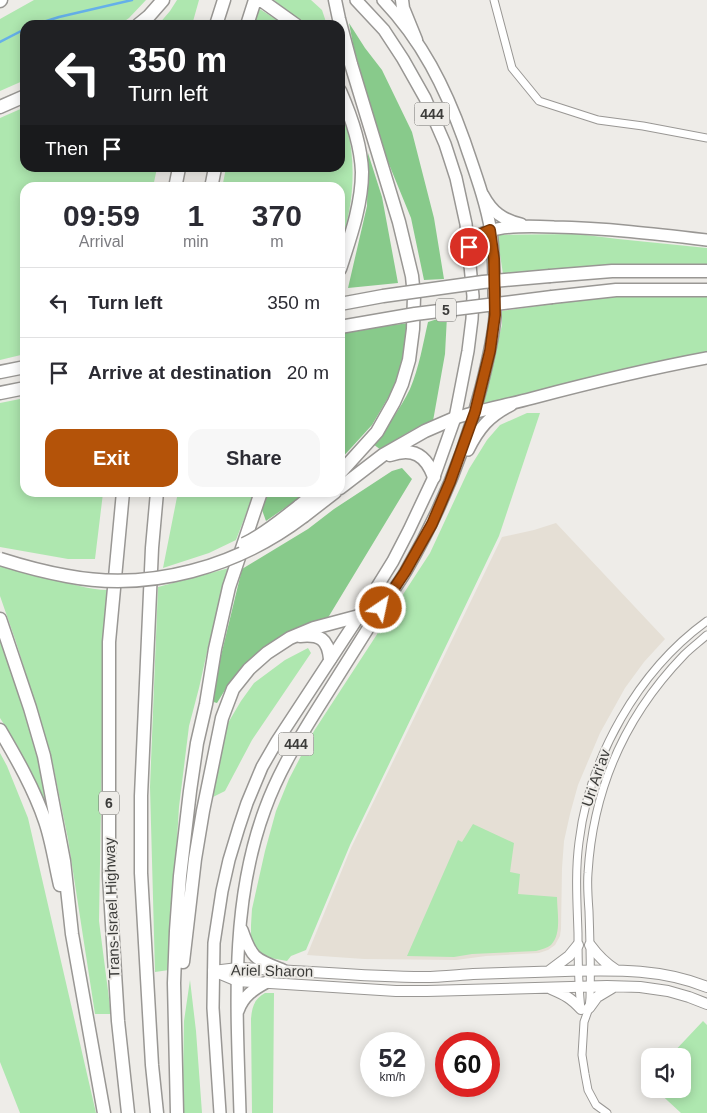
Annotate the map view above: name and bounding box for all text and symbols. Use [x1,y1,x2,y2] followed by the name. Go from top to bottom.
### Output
[45,40,110,105] icon: left
[128,40,227,79] text: 350 m
[128,81,208,106] text: Turn left
[414,102,450,126] road number: 444
[98,135,126,163] icon: arrive
[45,138,88,159] text: Then
[63,199,140,232] text: 09:59
[187,199,204,232] text: 1
[252,199,302,232] text: 370
[448,226,490,268] pin
[79,233,124,250] text: Arrival
[183,233,209,250] text: min
[270,233,283,250] text: m
[455,233,483,261] icon: arrive
[45,289,73,317] icon: left
[88,292,163,313] text: Turn left
[267,292,320,313] text: 350 m
[436,298,456,322] road number: 5
[45,359,73,387] icon: arrive
[88,362,272,383] text: Arrive at destination
[287,362,329,383] text: 20 m
[45,429,178,487] button: Exit
[188,429,320,487] button: Share
[354,581,406,633] position arrow
[278,732,314,756] road number: 444
[578,746,613,809] street label: Uri Ari'av
[99,791,119,814] road number: 6
[101,837,122,979] street label: Trans-Israel Highway
[231,961,313,980] street label: Ariel Sharon
[435,1032,500,1097] speed limit sign: 60
[379,1044,406,1072] text: 52
[641,1048,691,1098] map controls
[641,1048,691,1098] button: sound
[379,1070,406,1084] text: km/h

